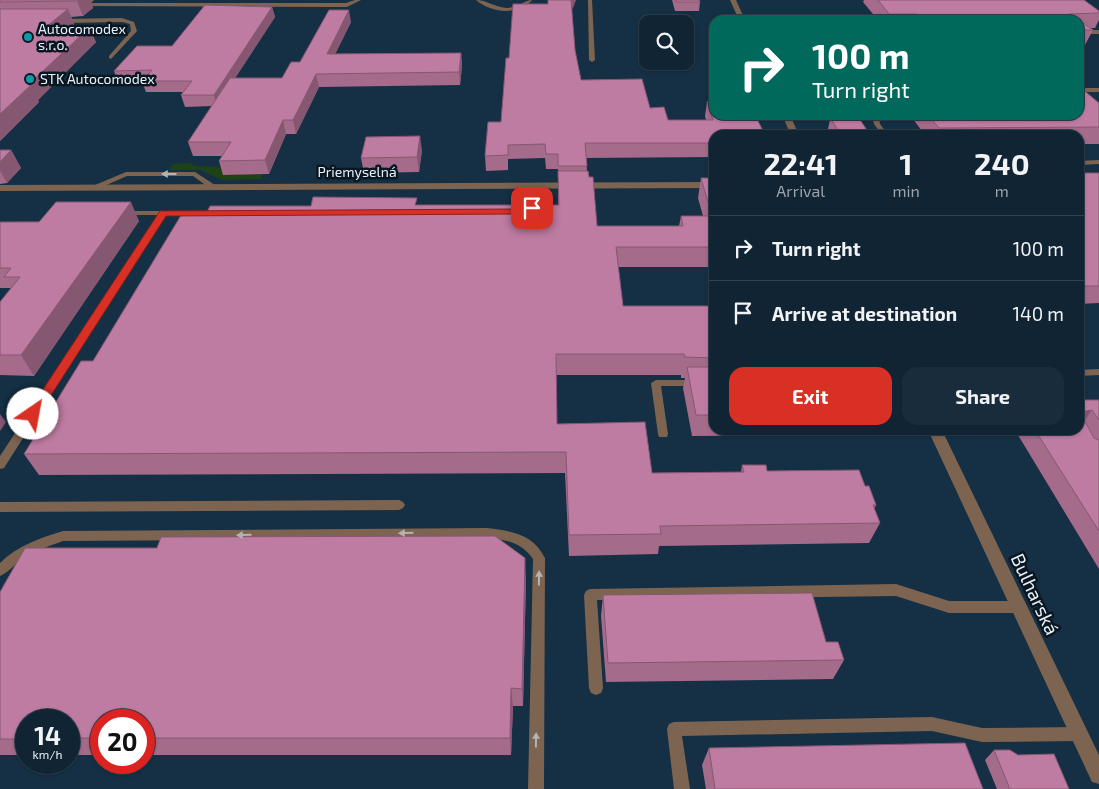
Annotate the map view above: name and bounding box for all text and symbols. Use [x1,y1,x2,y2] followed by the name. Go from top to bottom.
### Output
[639,15,694,70] map controls
[639,15,694,70] button: search
[38,20,126,53] place label: Autocomodex s.r.o.
[22,31,34,43] marker: Autocomodex s.r.o.
[812,34,910,76] text: 100 m
[729,35,794,100] icon: right
[40,70,155,87] place label: STK Autocomodex
[24,73,36,85] marker: STK Autocomodex
[812,76,910,102] text: Turn right
[763,145,838,181] text: 22:41
[900,145,913,181] text: 1
[974,145,1030,181] text: 240
[317,163,397,180] street label: Priemyselná
[161,170,177,178] one-way arrow
[776,181,825,200] text: Arrival
[892,181,920,200] text: min
[995,181,1009,200] text: m
[511,187,553,229] pin
[518,194,546,222] icon: arrive
[729,234,757,262] icon: right
[772,237,860,260] text: Turn right
[1013,237,1064,260] text: 100 m
[729,299,757,327] icon: arrive
[772,302,957,325] text: Arrive at destination
[1012,302,1064,325] text: 140 m
[729,367,892,425] button: Exit
[902,367,1064,425] button: Share
[6,387,58,439] position arrow
[398,530,414,538] one-way arrow
[235,531,251,539] one-way arrow
[1007,549,1064,638] street label: Bulharská
[535,570,543,586] one-way arrow
[90,709,155,774] speed limit sign: 20
[34,720,61,750] text: 14
[533,732,541,748] one-way arrow
[33,747,62,761] text: km/h

